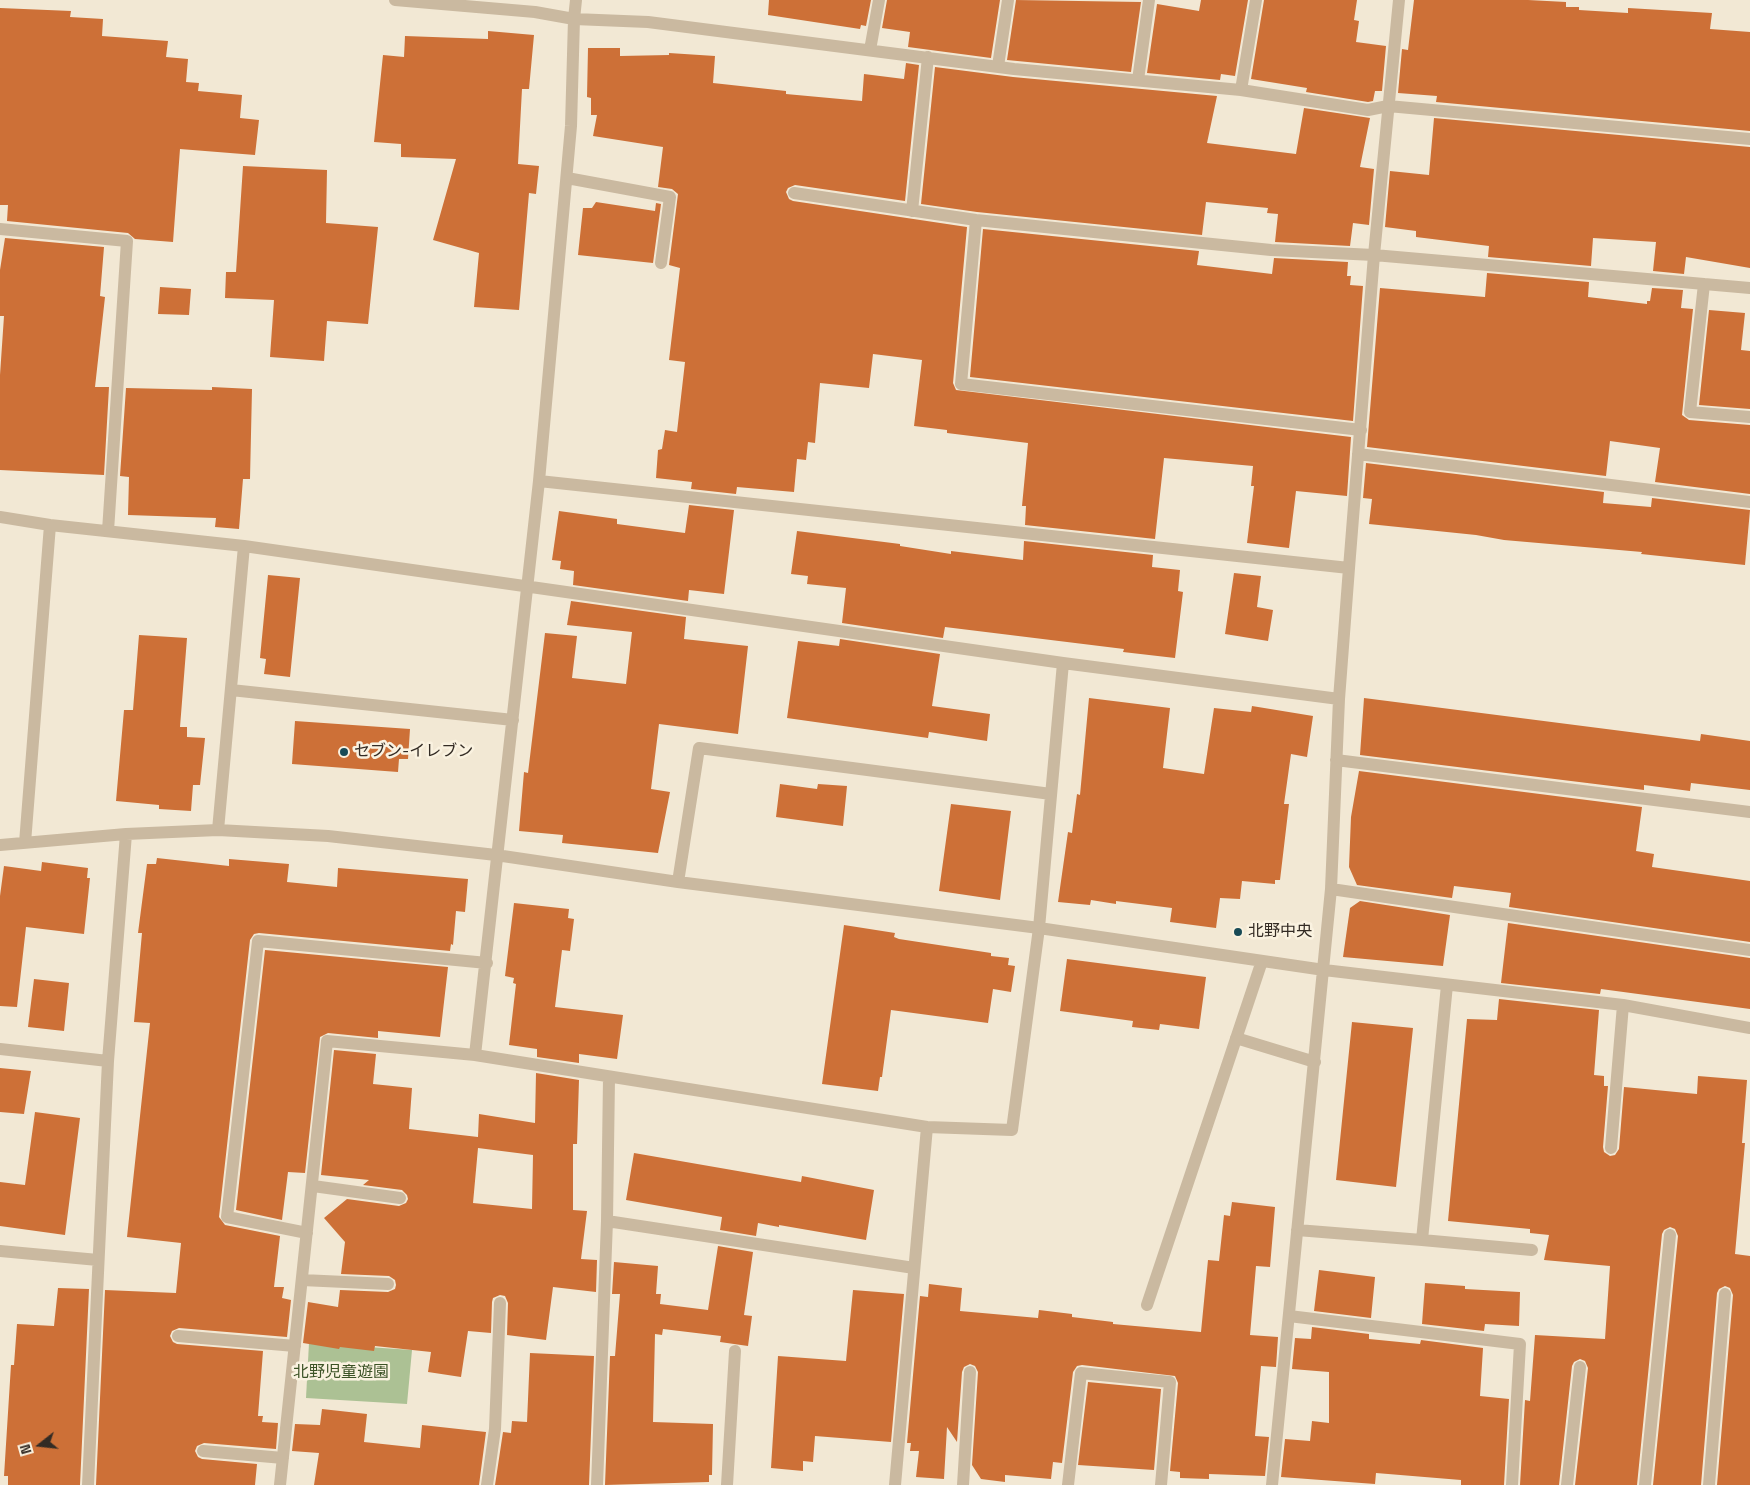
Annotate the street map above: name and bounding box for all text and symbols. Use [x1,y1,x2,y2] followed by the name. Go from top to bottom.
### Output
[354,742,473,762] place label: セブン-イレブン
[338,746,350,758] marker: セブン-イレブン
[1248,922,1312,942] place label: 北野中央
[1232,926,1244,938] marker: 北野中央
[293,1363,389,1383] park label: 北野児童遊園
[15,1420,65,1470] north arrow
[16,1442,36,1456] text: N

